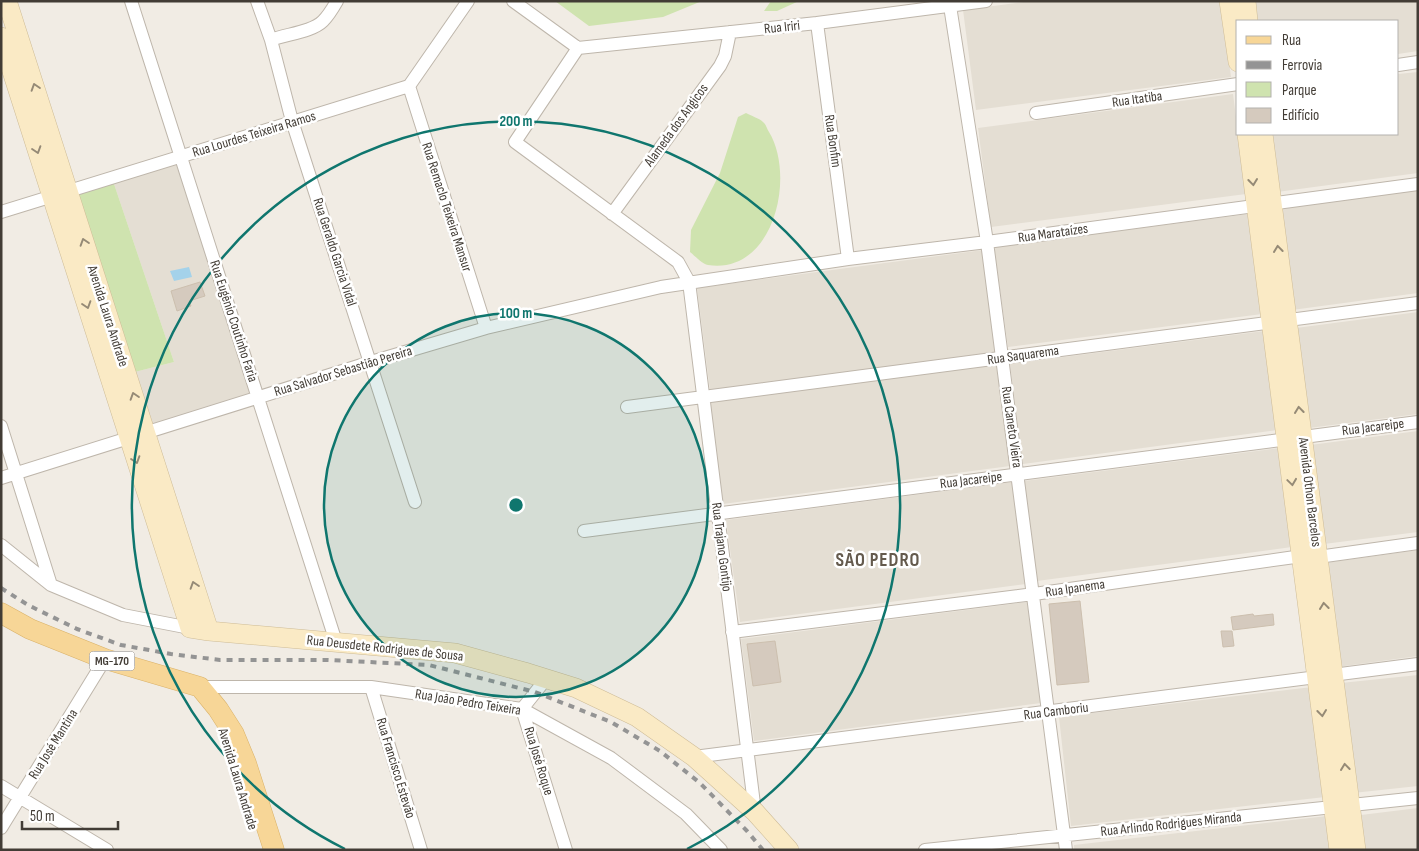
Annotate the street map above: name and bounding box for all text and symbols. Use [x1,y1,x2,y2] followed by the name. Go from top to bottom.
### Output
[763,17,801,37] street label: Rua Iriri
[1236,20,1399,135] legend
[1282,31,1301,50] text: Rua
[1282,56,1323,75] text: Ferrovia
[640,80,712,170] street label: Alameda dos Angicos
[1282,81,1317,100] text: Parque
[30,83,40,92] one-way arrow
[1111,87,1163,111] street label: Rua Itatiba
[1282,106,1319,125] text: Edifício
[190,107,318,161] street label: Rua Lourdes Teixeira Ramos
[499,112,533,131] text: 200 m
[821,114,845,168] street label: Rua Bonfim
[418,140,476,274] street label: Rua Remaclo Teixeira Mansur
[32,145,42,154] one-way arrow
[1247,178,1258,186] one-way arrow
[309,196,361,308] street label: Rua Geraldo Garcia Vidal
[1017,220,1089,246] street label: Rua Marataízes
[80,238,90,246] one-way arrow
[1273,244,1284,252] one-way arrow
[206,258,262,384] street label: Rua Eugênio Coutinho Faria
[83,262,132,369] street label: Avenida Laura Andrade
[81,300,91,308] one-way arrow
[500,304,532,323] text: 100 m
[272,342,414,400] street label: Rua Salvador Sebastião Pereira
[986,342,1060,368] street label: Rua Saquarema
[998,385,1026,469] street label: Rua Caneto Vieira
[130,393,140,401] one-way arrow
[1294,405,1305,413] one-way arrow
[1341,415,1405,439] street label: Rua Jacareipe
[1295,435,1325,548] street label: Avenida Othon Barcelos
[130,455,140,463] one-way arrow
[939,468,1003,492] street label: Rua Jacareipe
[1286,478,1297,486] one-way arrow
[507,496,525,514] centre of rings
[708,501,736,593] street label: Rua Trajano Gontijo
[836,549,920,572] district label: SÃO PEDRO
[1044,575,1106,601] street label: Rua Ipanema
[190,581,200,589] one-way arrow
[1320,601,1330,610] one-way arrow
[306,631,464,665] street label: Rua Deusdete Rodrigues de Sousa
[90,651,134,670] road number: MG-170
[414,685,522,719] street label: Rua João Pedro Teixeira
[1023,699,1089,723] street label: Rua Camboriu
[25,706,81,782] street label: Rua José Mantina
[1316,708,1326,717] one-way arrow
[373,716,419,820] street label: Rua Francisco Estevão
[214,725,262,832] street label: Avenida Laura Andrade
[521,725,557,797] street label: Rua José Roque
[1341,762,1351,771] one-way arrow
[22,798,119,830] scale bar
[30,807,55,826] text: 50 m
[1100,808,1242,840] street label: Rua Arlindo Rodrigues Miranda

